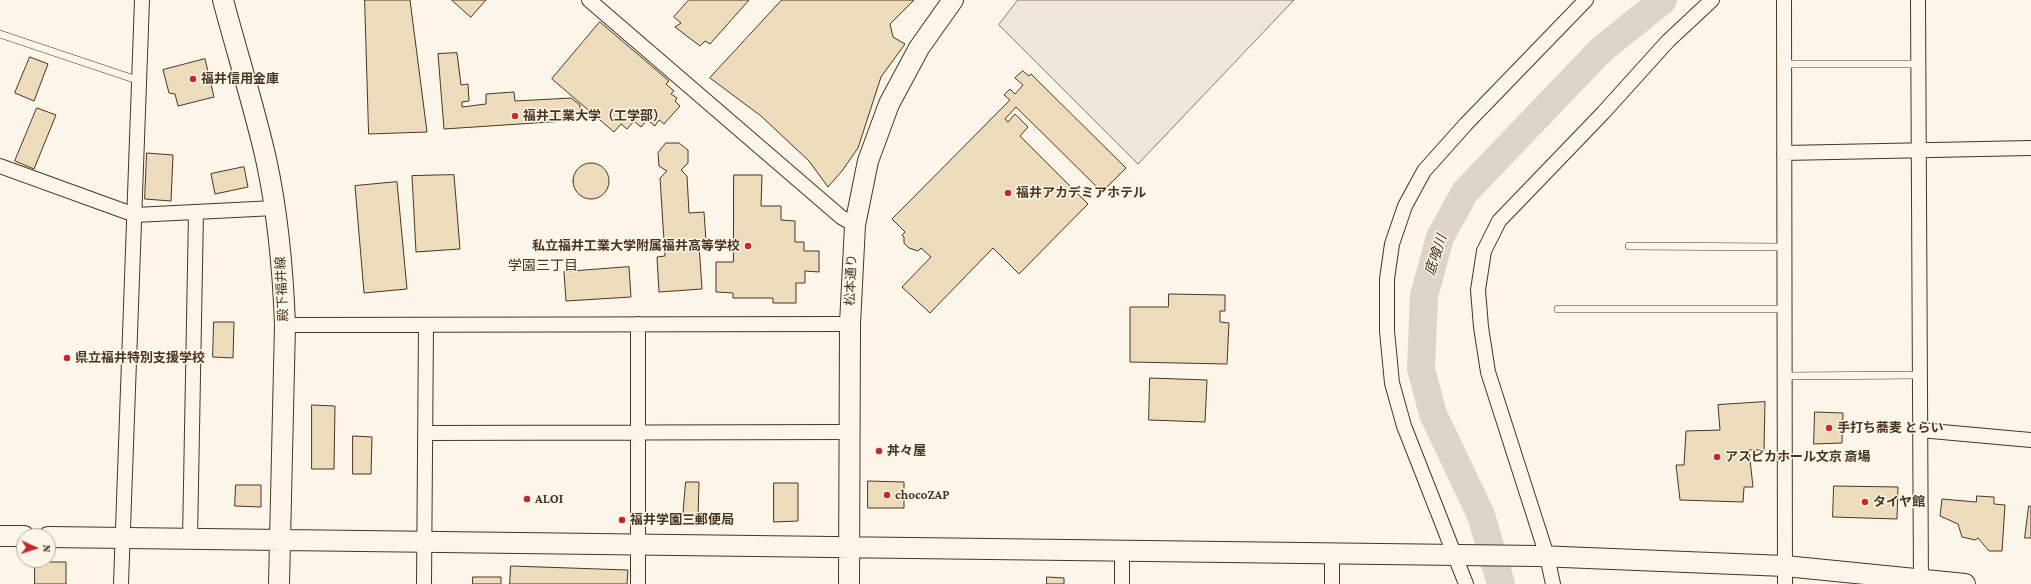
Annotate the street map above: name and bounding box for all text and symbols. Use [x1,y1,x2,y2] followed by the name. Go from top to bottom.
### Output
[201,71,279,87] place label: 福井信用金庫
[188,74,198,84] marker: 福井信用金庫
[523,108,666,124] place label: 福井工業大学（工学部）
[510,111,520,121] marker: 福井工業大学（工学部）
[1016,185,1146,201] place label: 福井アカデミアホテル
[1003,188,1013,198] marker: 福井アカデミアホテル
[1422,232,1450,278] water label: 底喰川
[532,238,740,254] place label: 私立福井工業大学附属福井高等学校
[743,241,753,251] marker: 私立福井工業大学附属福井高等学校
[842,254,860,306] street label: 松本通り
[273,256,291,322] street label: 殿下福井線
[508,258,578,274] district label: 学園三丁目
[75,350,205,366] place label: 県立福井特別支援学校
[62,353,72,363] marker: 県立福井特別支援学校
[1837,420,1944,436] place label: 手打ち蕎麦 とらい
[1824,423,1834,433] marker: 手打ち蕎麦 とらい
[887,443,926,459] place label: 丼々屋
[874,446,884,456] marker: 丼々屋
[1725,449,1871,465] place label: アスピカホール文京 斎場
[1712,452,1722,462] marker: アスピカホール文京 斎場
[895,487,949,503] place label: chocoZAP
[882,490,892,500] marker: chocoZAP
[535,491,563,507] place label: ALOI
[522,494,532,504] marker: ALOI
[1873,494,1925,510] place label: タイヤ館
[1860,497,1870,507] marker: タイヤ館
[630,512,734,528] place label: 福井学園三郵便局
[617,515,627,525] marker: 福井学園三郵便局
[16,528,56,568] north arrow
[41,545,53,553] text: N

